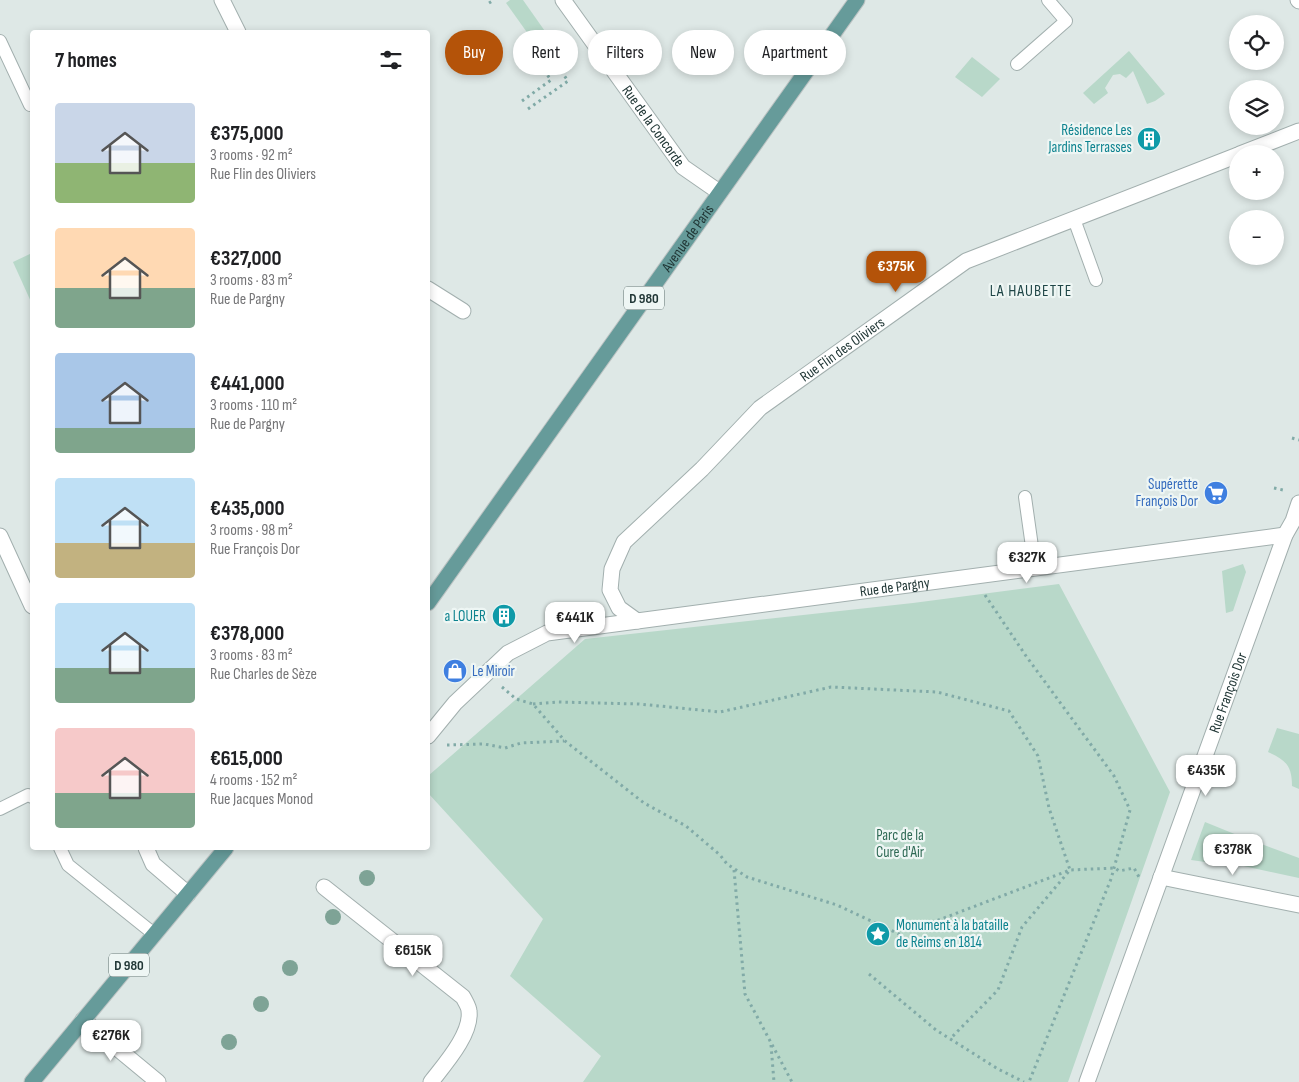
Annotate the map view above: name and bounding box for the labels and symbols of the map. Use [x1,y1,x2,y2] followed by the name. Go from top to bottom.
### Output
[617,82,689,171] street label: Rue de la Concorde
[1048,121,1132,157] place label: Résidence Les Jardins Terrasses
[1136,126,1162,152] building icon: Résidence Les Jardins Terrasses
[657,201,719,276] street label: Avenue de Paris
[861,250,931,293] pin: €375K
[990,282,1072,301] district label: LA HAUBETTE
[624,286,664,310] road number: D 980
[796,313,889,386] street label: Rue Flin des Oliviers
[1135,475,1199,511] place label: Supérette François Dor
[1203,480,1229,506] supermarket icon: Supérette François Dor
[992,542,1062,584] pin: €327K
[859,573,931,601] street label: Rue de Pargny
[540,602,610,644] pin: €441K
[491,603,517,629] building icon: a LOUER
[445,607,486,626] place label: a LOUER
[1205,649,1252,736] street label: Rue François Dor
[442,658,468,684] shop icon: Le Miroir
[472,662,516,681] place label: Le Miroir
[1171,754,1241,797] pin: €435K
[876,826,925,862] park label: Parc de la Cure d'Air
[1198,834,1268,876] pin: €378K
[896,916,1009,952] place label: Monument à la bataille de Reims en 1814
[865,921,891,947] place icon: Monument à la bataille de Reims en 1814
[378,934,448,977] pin: €615K
[109,954,149,976] road number: D 980
[76,1020,146,1062] pin: €276K

